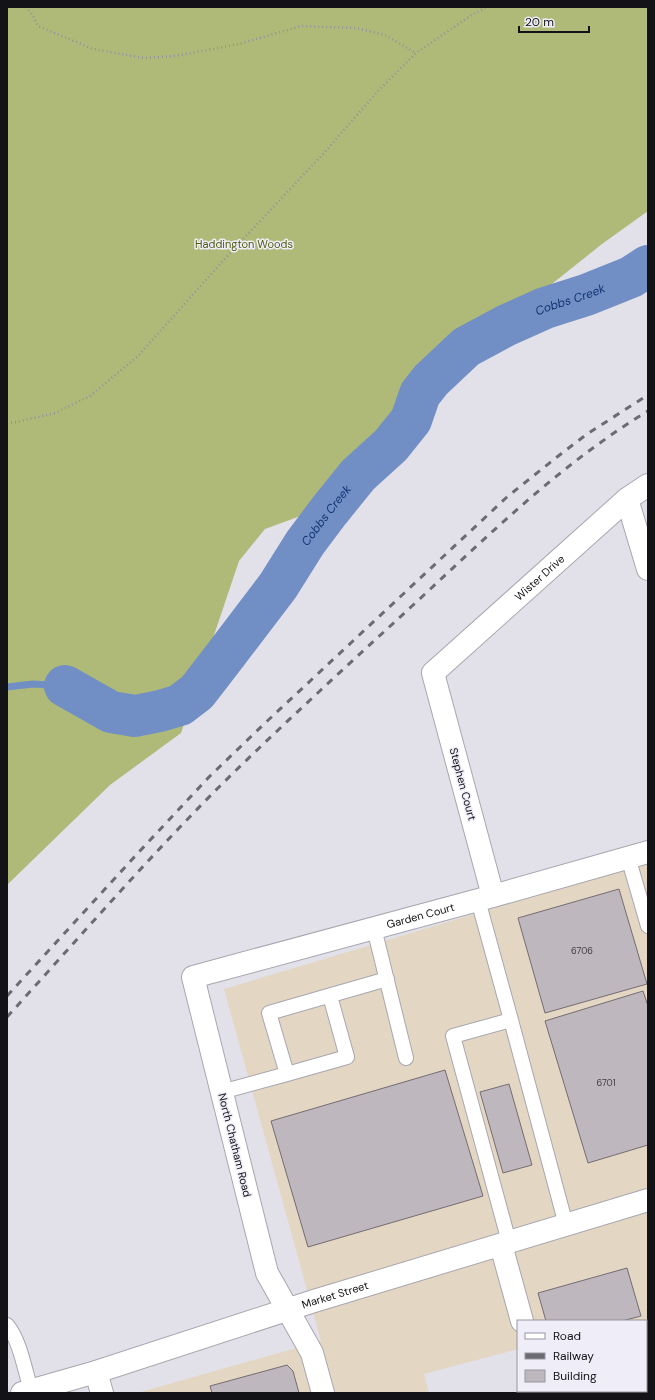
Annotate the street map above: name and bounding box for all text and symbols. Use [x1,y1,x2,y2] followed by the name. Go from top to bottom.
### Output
[519,8,589,34] scale bar
[525,14,554,30] text: 20 m
[195,237,293,251] park label: Haddington Woods
[533,280,608,319] water label: Cobbs Creek
[298,481,355,549] water label: Cobbs Creek
[512,552,567,603] street label: Wister Drive
[447,746,479,822] street label: Stephen Court
[385,900,456,931] street label: Garden Court
[571,945,593,957] house number: 6706
[596,1077,616,1089] house number: 6701
[215,1092,255,1199] street label: North Chatham Road
[300,1278,370,1312] street label: Market Street
[517,1320,647,1392] legend
[553,1328,581,1344] text: Road
[553,1348,594,1364] text: Railway
[553,1368,597,1384] text: Building

